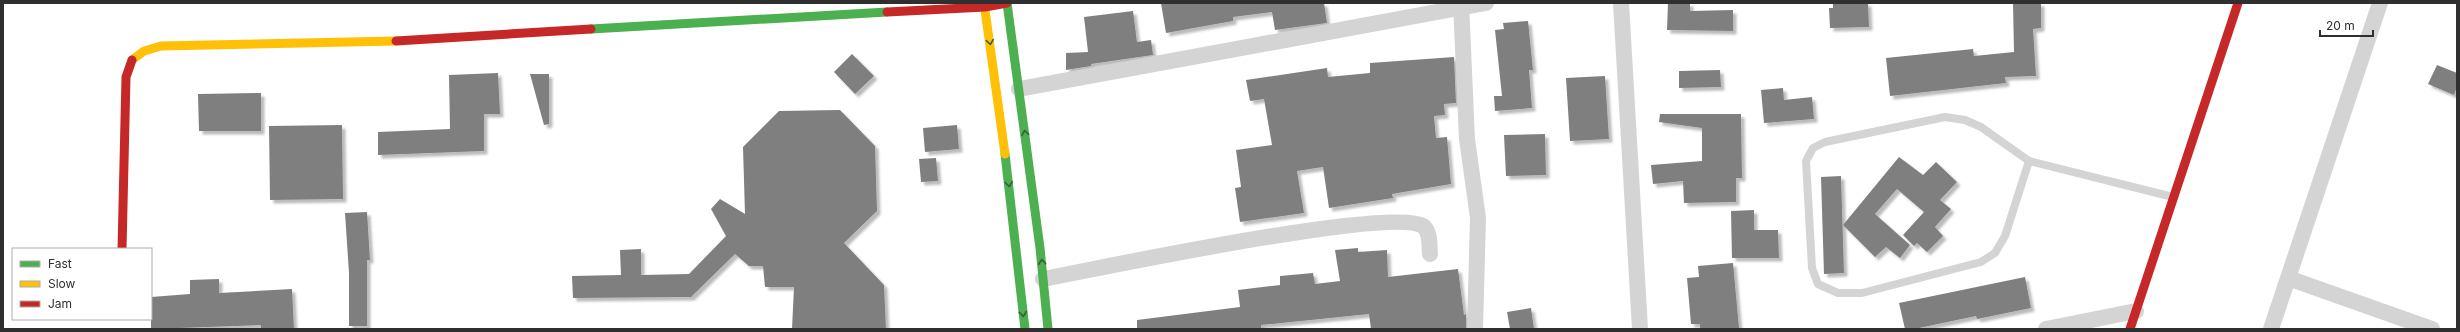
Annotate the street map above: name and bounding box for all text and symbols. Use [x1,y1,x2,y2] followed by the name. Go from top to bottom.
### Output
[2320,12,2373,38] scale bar
[2326,18,2355,33] text: 20 m
[985,39,994,45] one-way arrow
[1021,130,1030,136] one-way arrow
[1004,181,1013,187] one-way arrow
[12,248,152,320] legend
[48,256,72,271] text: Fast
[1037,259,1046,265] one-way arrow
[48,276,76,291] text: Slow
[48,296,72,311] text: Jam
[1019,310,1028,317] one-way arrow

